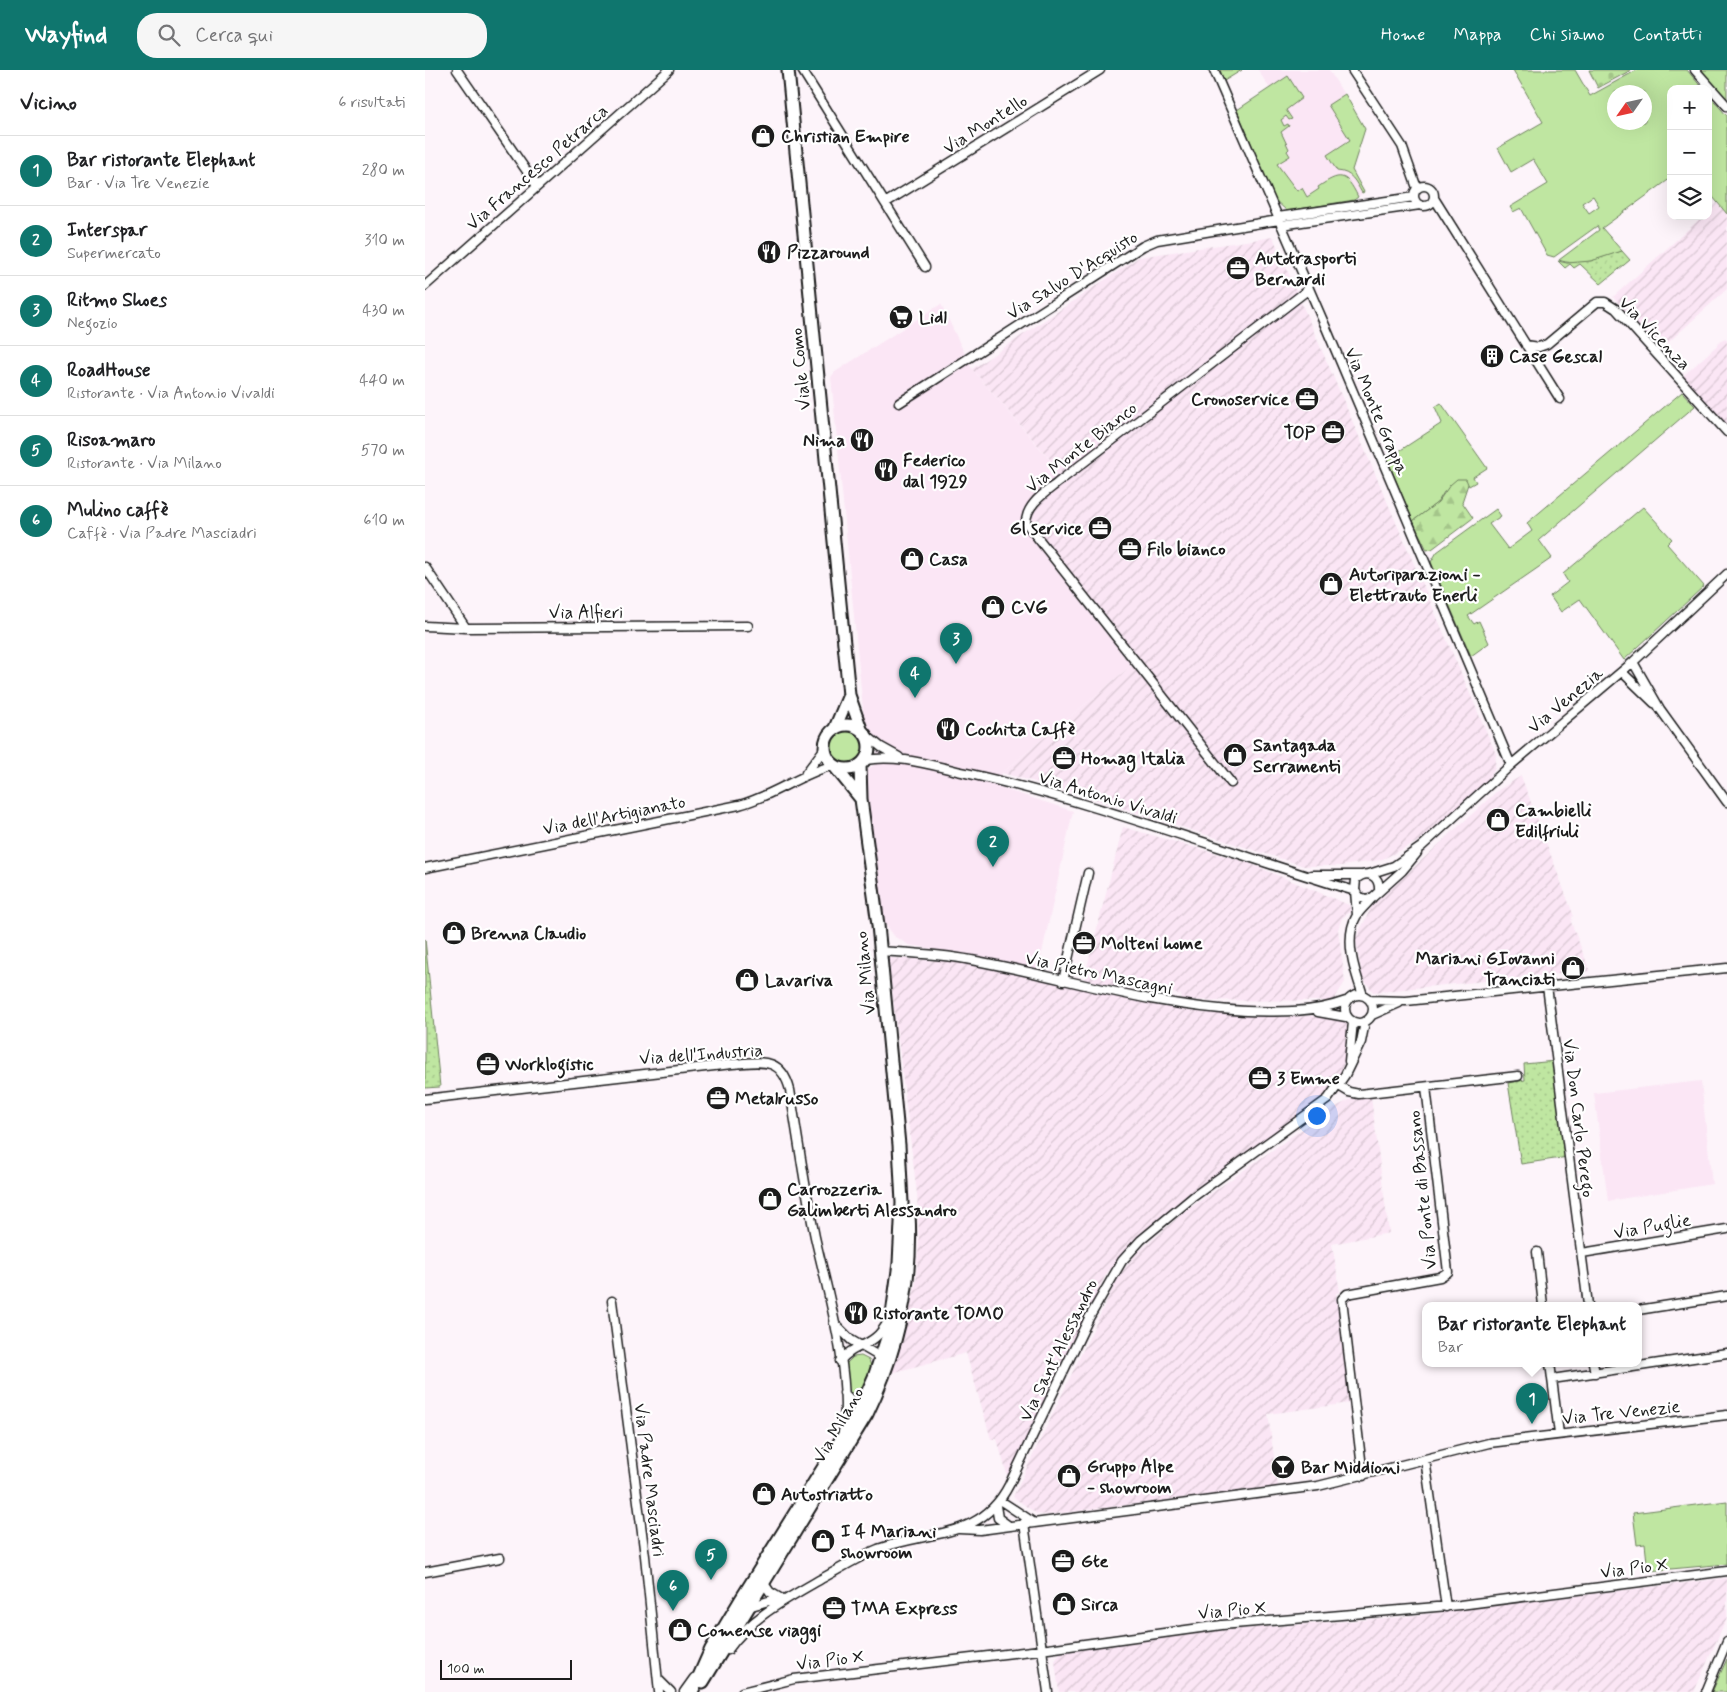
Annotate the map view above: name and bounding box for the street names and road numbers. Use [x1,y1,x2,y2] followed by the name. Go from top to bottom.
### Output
[939,89,1032,160] street label: Via Montello
[461,99,614,236] street label: Via Francesco Petrarca
[1002,226,1143,326] street label: Via Salvo D'Acquisto
[1613,291,1696,376] street label: Via Vicenza
[785,327,817,411] street label: Viale Como
[1338,344,1414,479] street label: Via Monte Grappa
[1021,397,1142,499] street label: Via Monte Bianco
[549,601,623,625] street label: Via Alfieri
[1523,662,1609,739] street label: Via Venezia
[1036,766,1180,830] street label: Via Antonio Vivaldi
[541,790,688,842] street label: Via dell'Artigianato
[850,930,882,1016] street label: Via Milano
[1023,947,1175,1001] street label: Via Pietro Mascagni
[1554,1037,1600,1199] street label: Via Don Carlo Perego
[638,1039,764,1071] street label: Via dell'Industria
[1403,1109,1443,1270] street label: Via Ponte di Bassano
[1612,1208,1693,1248] street label: Via Puglie
[1014,1275,1104,1426] street label: Via Sant'Alessandro
[808,1383,870,1468] street label: Via Milano
[1561,1395,1681,1431] street label: Via Tre Venezie
[628,1402,670,1558] street label: Via Padre Masciadri
[1599,1553,1669,1585] street label: Via Pio X
[1197,1596,1267,1626] street label: Via Pio X
[795,1645,865,1677] street label: Via Pio X

